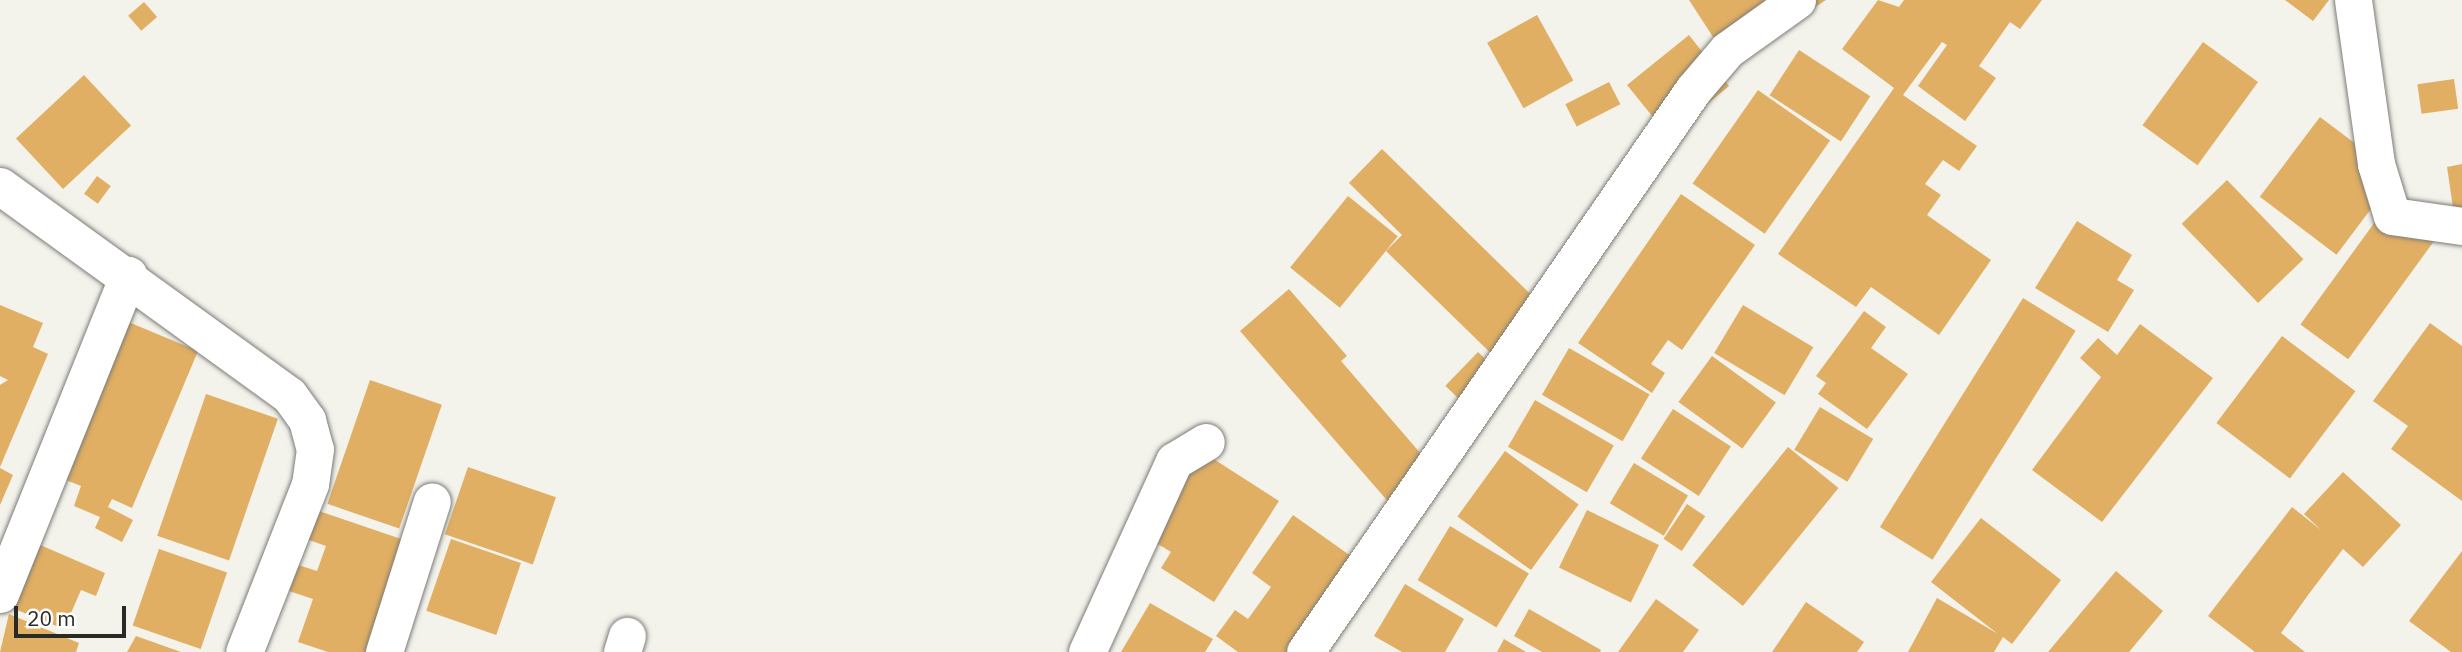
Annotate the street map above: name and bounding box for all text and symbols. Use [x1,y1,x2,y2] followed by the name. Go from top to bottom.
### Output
[18,592,130,636] scale bar
[27,604,76,632] text: 20 m

